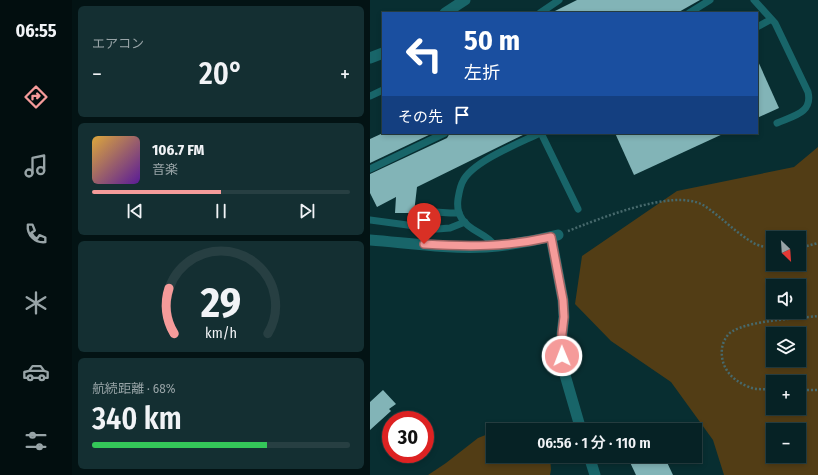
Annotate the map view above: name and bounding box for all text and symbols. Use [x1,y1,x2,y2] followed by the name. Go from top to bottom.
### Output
[15,20,57,42] text: 06:55
[464,24,520,57] text: 50 m
[398,28,450,80] icon: left
[92,36,144,51] text: エアコン
[199,56,243,92] text: 20°
[92,61,102,88] text: −
[340,61,350,88] text: +
[464,62,500,84] text: 左折
[22,83,50,111] icon: directions
[451,104,473,126] icon: arrive
[398,108,443,126] text: その先
[152,141,204,159] text: 106.7 FM
[22,152,50,180] icon: music
[152,162,178,177] text: 音楽
[124,200,146,222] icon: previous
[210,200,232,222] icon: pause
[296,200,318,222] icon: next
[407,203,441,244] pin
[413,209,435,231] icon: arrive
[22,220,50,248] icon: phone
[766,231,806,271] north arrow
[766,231,806,463] map controls
[200,278,241,328] text: 29
[766,279,806,319] button: sound
[22,289,50,317] icon: climate
[205,325,237,342] text: km/h
[766,327,806,367] button: layers
[541,335,583,377] position arrow
[22,358,50,386] icon: car
[766,375,806,415] button: +
[92,381,176,396] text: 航続距離 · 68%
[92,401,182,437] text: 340 km
[382,411,434,463] speed limit sign: 30
[766,423,806,463] button: −
[22,427,50,455] icon: filters
[537,434,651,452] text: 06:56 · 1 分 · 110 m

